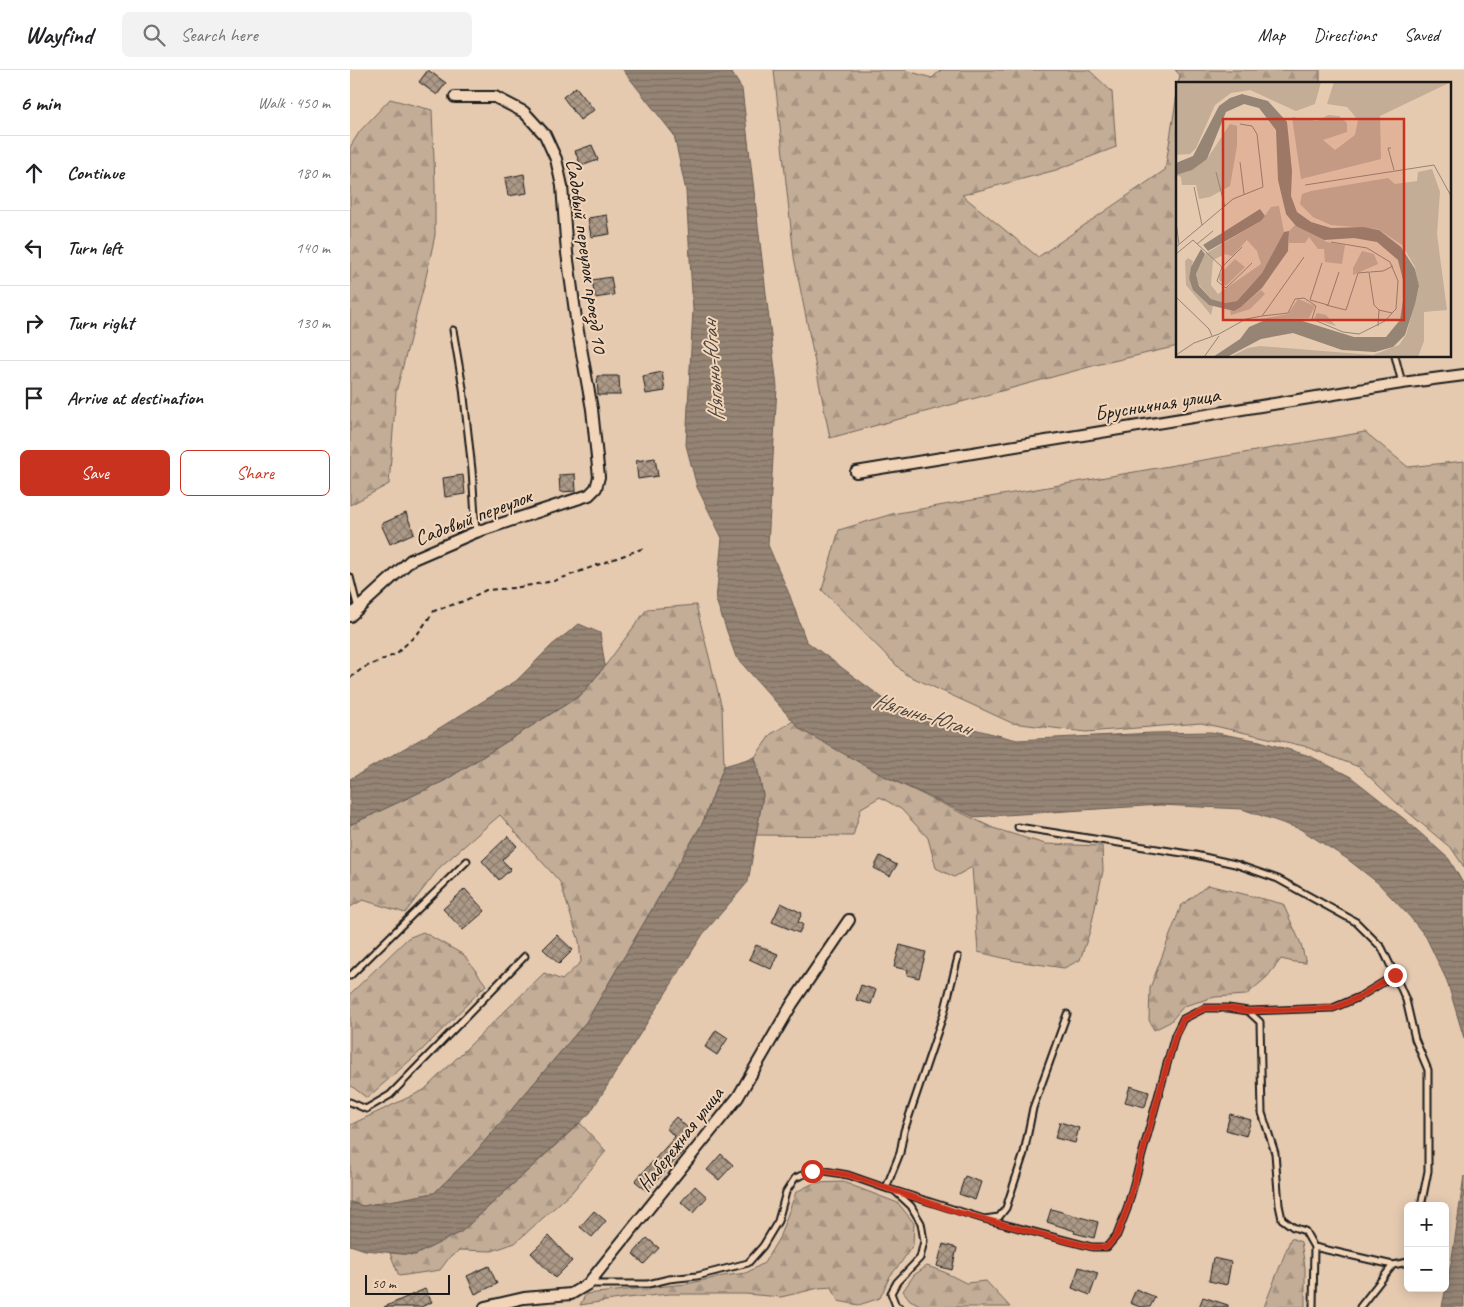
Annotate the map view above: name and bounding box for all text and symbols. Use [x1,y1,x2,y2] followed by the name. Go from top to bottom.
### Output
[122,12,472,57] search box
[25,20,92,50] text: Wayfind
[140,21,168,49] icon: search
[180,23,258,47] text: Search here
[1258,24,1285,46] text: Map
[1313,24,1376,46] text: Directions
[1404,24,1439,46] text: Saved
[1176,82,1452,358] inset map
[20,90,61,116] text: 6 min
[258,93,330,113] text: Walk · 450 m
[560,157,614,356] street label: Садовый переулок проезд 10
[20,159,48,187] icon: ahead
[67,161,124,185] text: Continue
[296,163,330,183] text: 180 m
[20,234,48,262] icon: left
[67,236,122,260] text: Turn left
[296,238,330,258] text: 140 m
[20,309,48,337] icon: right
[67,311,134,335] text: Turn right
[296,313,330,333] text: 130 m
[695,317,730,422] water label: Нягынь-Юган
[1093,381,1223,427] street label: Брусничная улица
[20,384,48,412] icon: arrive
[67,386,203,410] text: Arrive at destination
[20,450,170,496] button: Save
[180,450,330,496] button: Share
[411,482,537,551] street label: Садовый переулок
[870,686,977,743] water label: Нягынь-Юган
[1384,964,1407,987] route end
[631,1080,730,1197] street label: Набережная улица
[801,1160,824,1183] route start
[1404,1202,1449,1292] map controls
[1404,1202,1449,1247] button: +
[1404,1247,1449,1292] button: −
[365,1272,450,1295] scale bar
[372,1275,396,1292] text: 50 m

